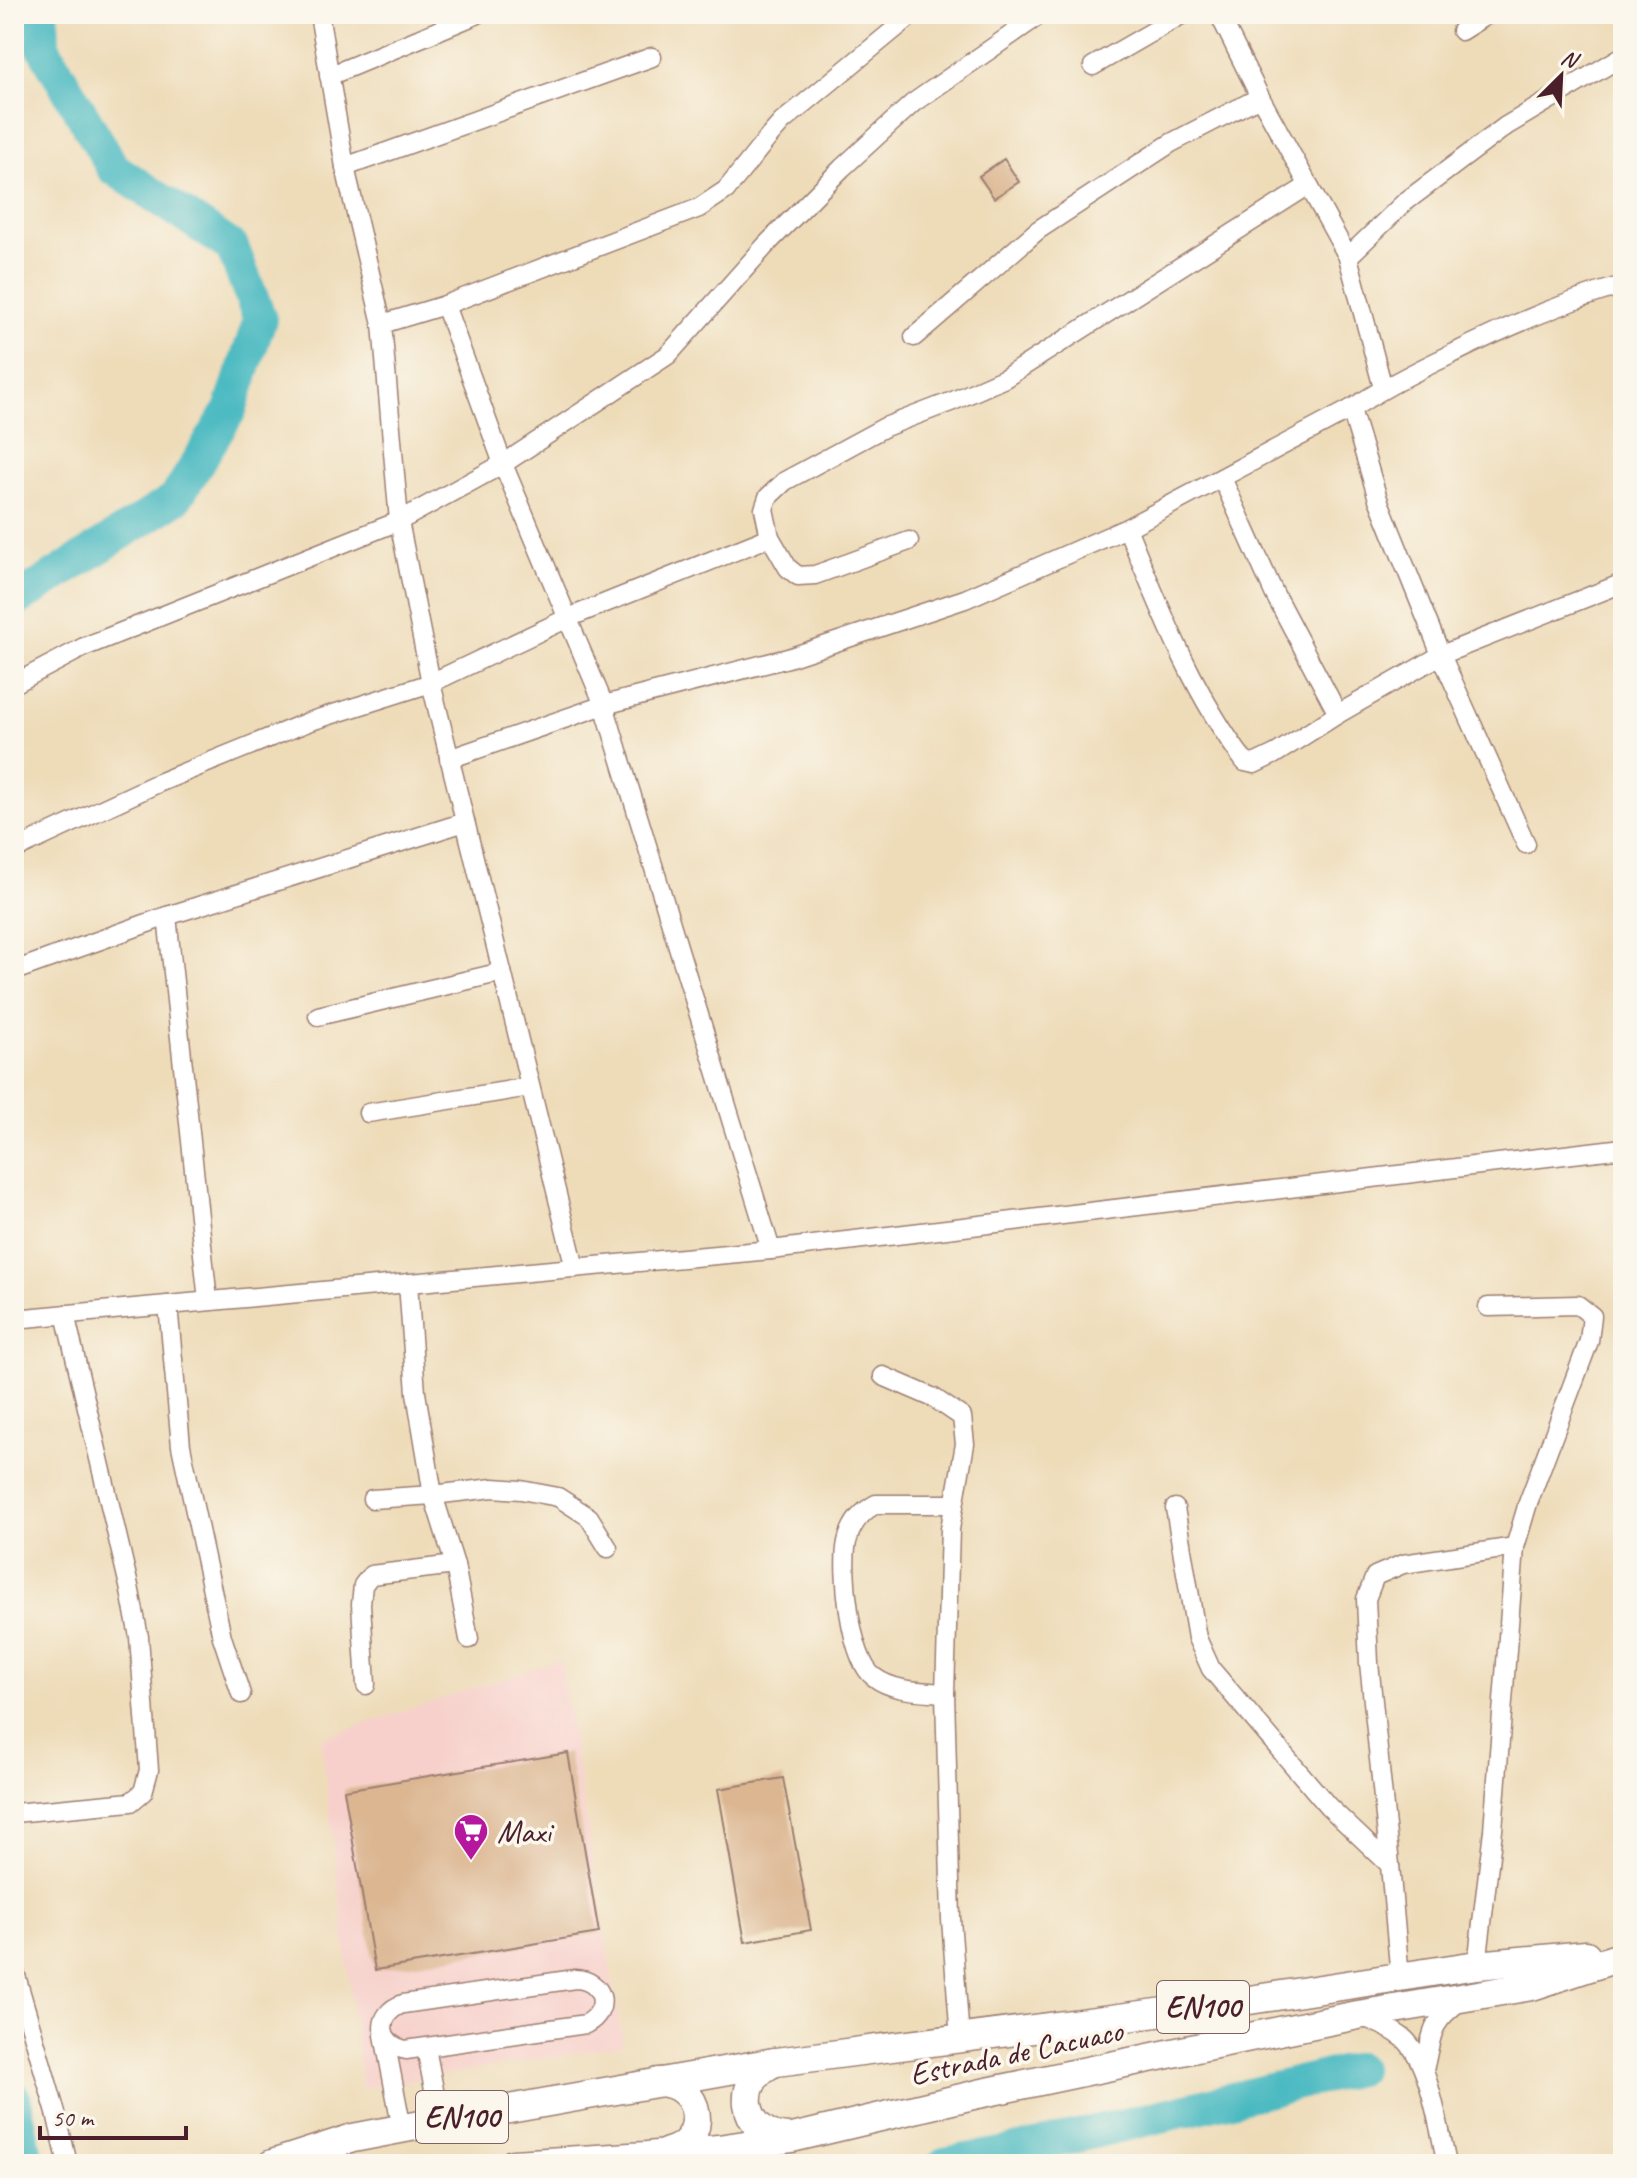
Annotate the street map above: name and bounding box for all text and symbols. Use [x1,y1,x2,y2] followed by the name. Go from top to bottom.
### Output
[1521,36,1601,116] north arrow
[1557,43,1584,76] text: N
[497,1811,555,1852] place label: Maxi
[452,1812,490,1862] supermarket icon: Maxi
[1157,1981,1249,2033] road number: EN100
[906,2010,1128,2095] street label: Estrada de Cacuaco
[40,2090,186,2140] scale bar
[416,2091,508,2143] road number: EN100
[52,2103,95,2133] text: 50 m

